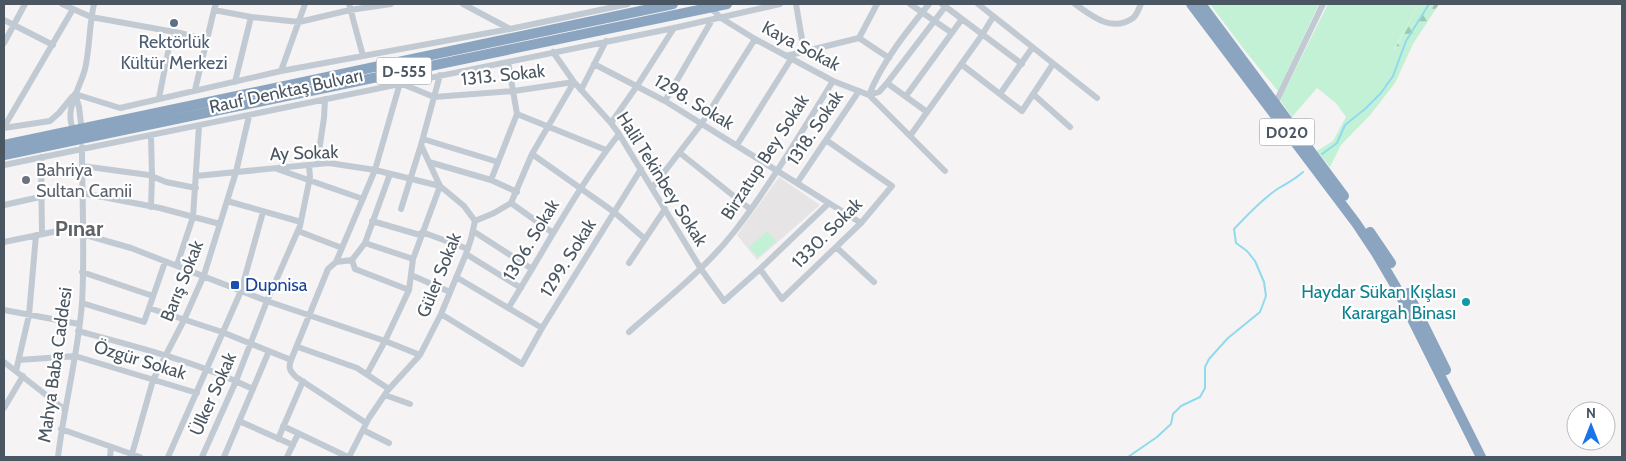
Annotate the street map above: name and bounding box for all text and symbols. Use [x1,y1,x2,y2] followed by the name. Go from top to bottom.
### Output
[758,16,845,76] street label: Kaya Sokak
[168,17,180,29] marker: Rektörlük Kültür Merkezi
[120,31,228,74] place label: Rektörlük Kültür Merkezi
[376,58,432,84] road number: D-555
[460,60,547,90] street label: 1313. Sokak
[207,64,365,118] street label: Rauf Denktaş Bulvarı
[650,70,739,135] street label: 1298. Sokak
[782,86,848,170] street label: 1318. Sokak
[716,90,814,224] street label: Birzatup Bey Sokak
[612,108,713,251] street label: Halil Tekinbey Sokak
[1260,118,1314,146] road number: D020
[269,141,340,165] street label: Ay Sokak
[36,159,132,202] place label: Bahriya Sultan Camii
[20,174,32,186] marker: Bahriya Sultan Camii
[787,193,867,273] street label: 1330. Sokak
[498,194,564,285] street label: 1306. Sokak
[535,214,601,301] street label: 1299. Sokak
[55,215,104,242] district label: Pınar
[412,228,466,321] street label: Güler Sokak
[156,236,209,325] street label: Barış Sokak
[245,274,308,296] place label: Dupnisa
[229,279,241,291] marker: Dupnisa
[1301,281,1456,324] place label: Haydar Sükan Kışlası Karargah Binası
[33,286,77,444] street label: Mahya Baba Caddesi
[1460,296,1472,308] marker: Haydar Sükan Kışlası Karargah Binası
[91,336,190,385] street label: Özgür Sokak
[185,348,241,439] street label: Ülker Sokak
[1566,401,1616,451] north arrow
[1586,404,1596,422] text: N

